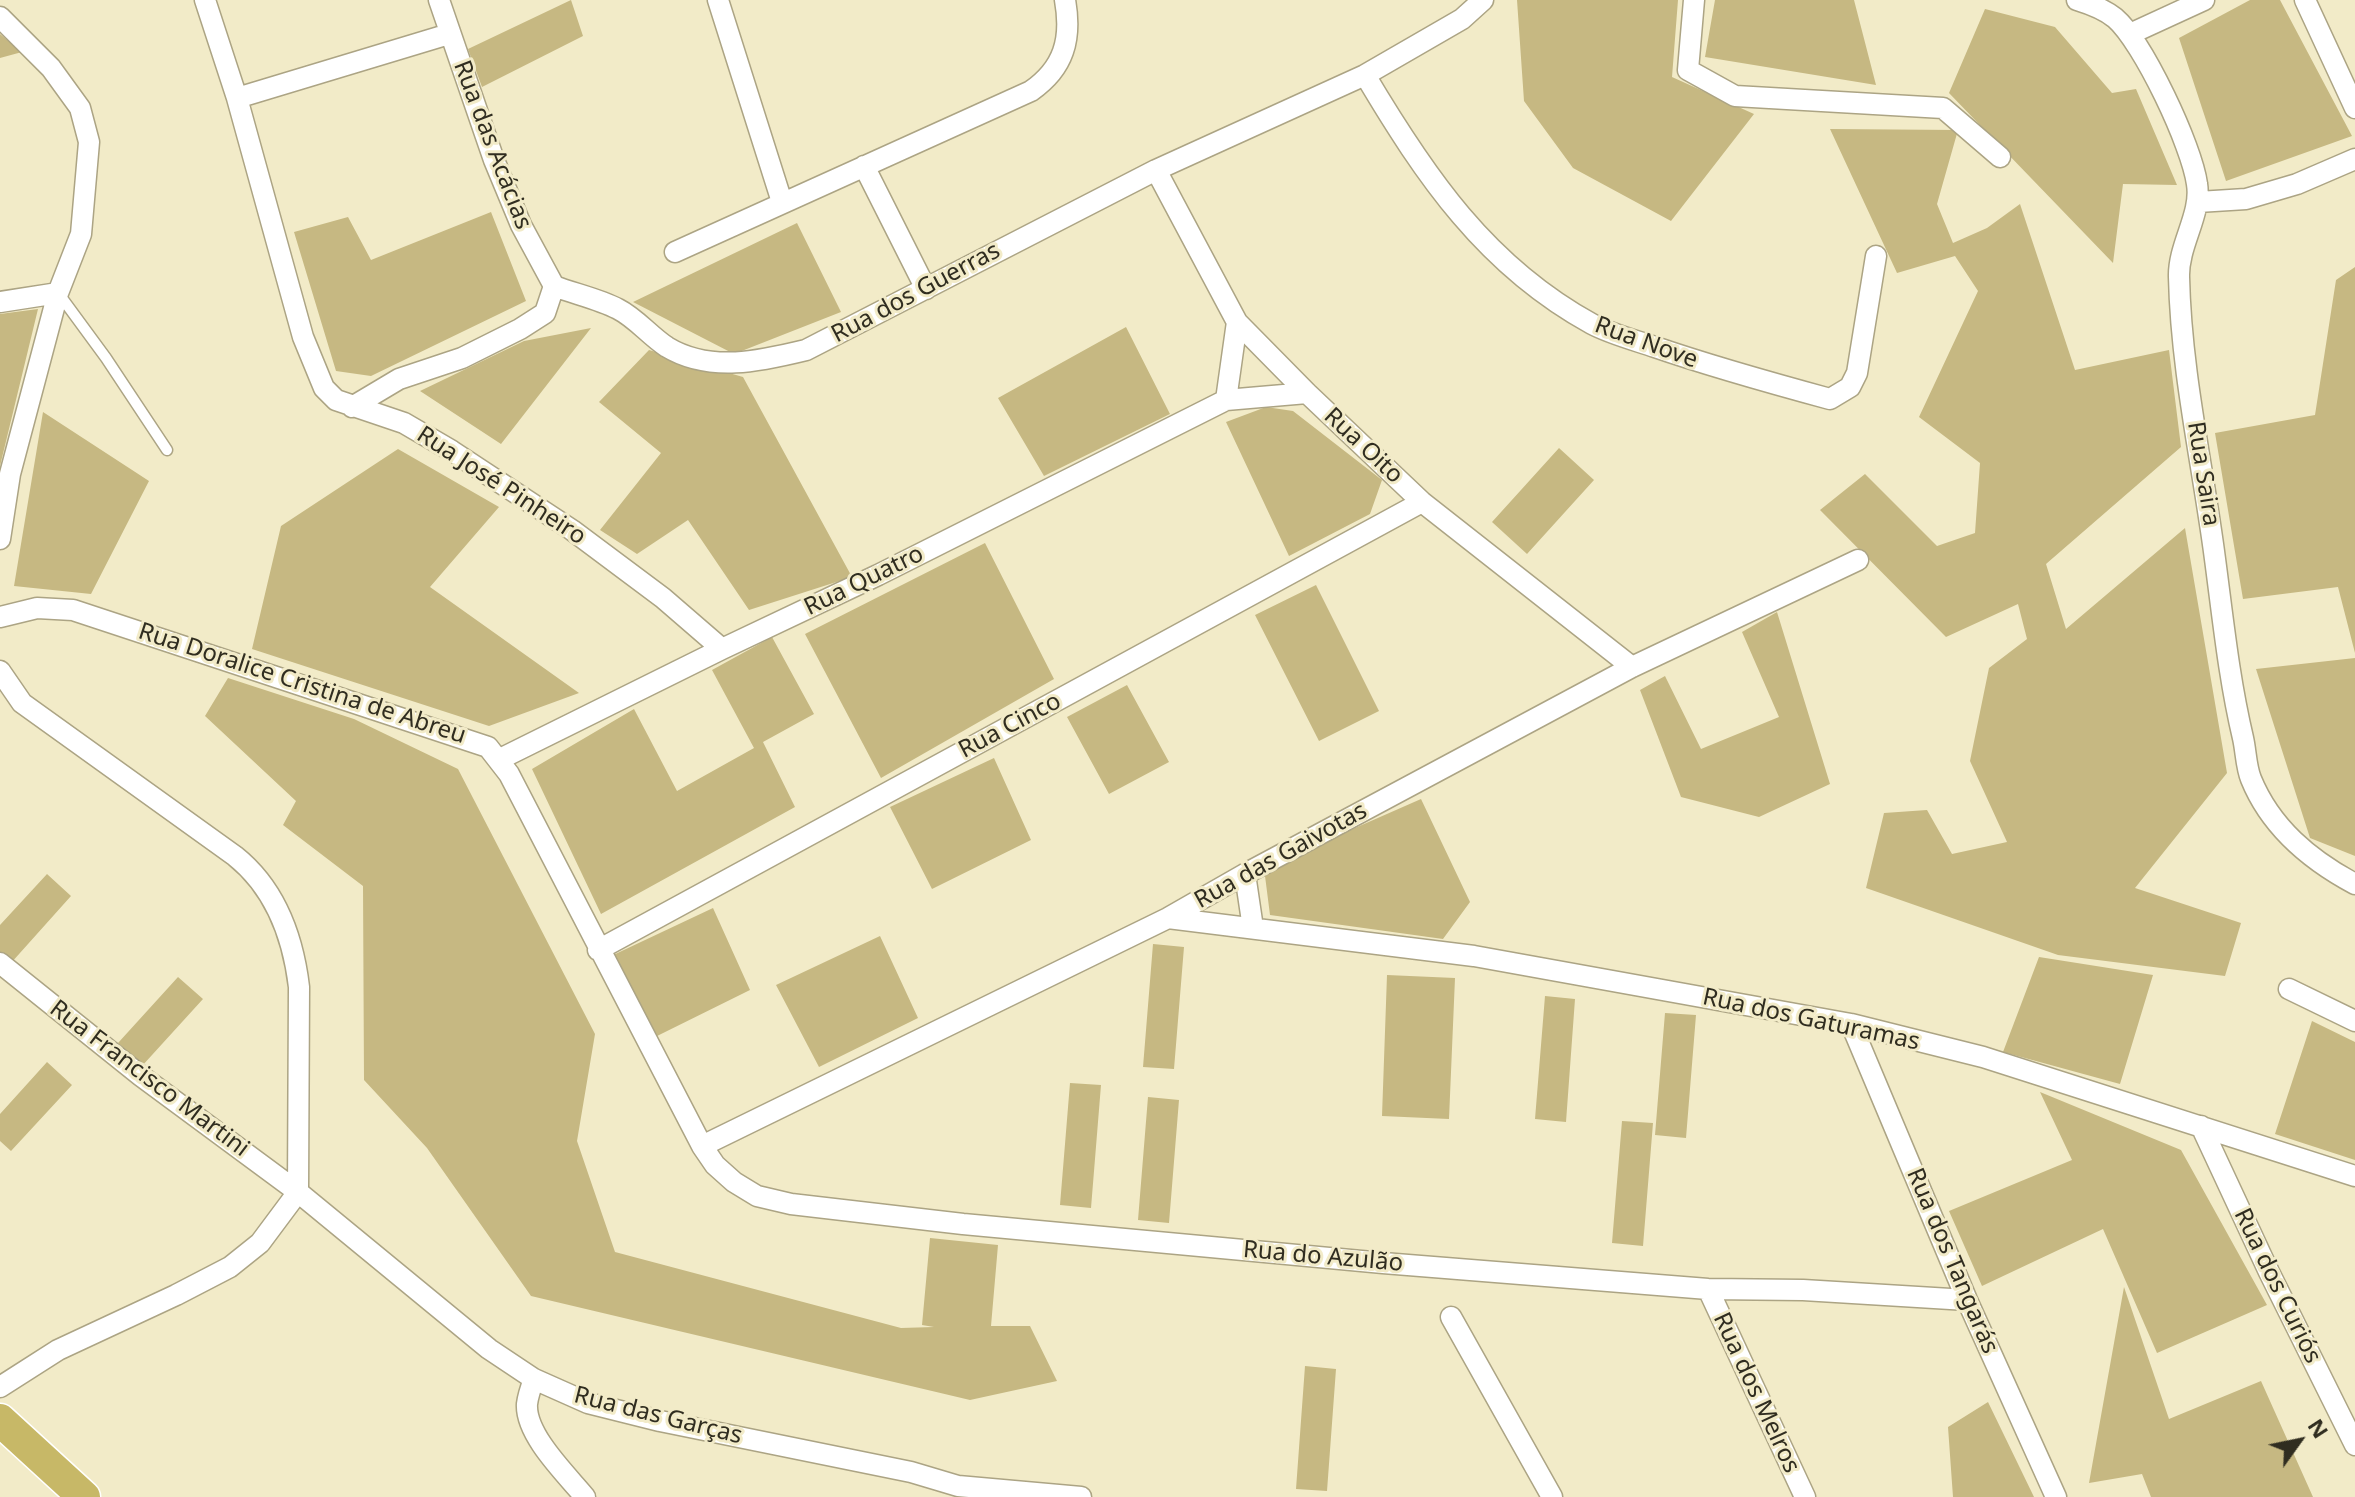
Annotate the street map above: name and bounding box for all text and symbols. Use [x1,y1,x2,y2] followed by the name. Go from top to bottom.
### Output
[447,57,537,233] street label: Rua das Acácias
[827,236,1005,350] street label: Rua dos Guerras
[1591,311,1701,375] street label: Rua Nove
[1317,402,1409,490] street label: Rua Oito
[2181,420,2225,528] street label: Rua Saira
[411,421,591,551] street label: Rua José Pinheiro
[800,540,928,622] street label: Rua Quatro
[135,617,469,751] street label: Rua Doralice Cristina de Abreu
[954,687,1066,765] street label: Rua Cinco
[1190,797,1372,915] street label: Rua das Gaivotas
[1700,983,1922,1057] street label: Rua dos Gaturamas
[44,995,254,1163] street label: Rua Francisco Martini
[1900,1164,2004,1358] street label: Rua dos Tangarás
[2227,1204,2327,1368] street label: Rua dos Curiós
[1242,1236,1404,1278] street label: Rua do Azulão
[1706,1308,1806,1478] street label: Rua dos Melros
[571,1381,745,1451] street label: Rua das Garças
[2259,1401,2339,1481] north arrow
[2302,1412,2337,1444] text: N

